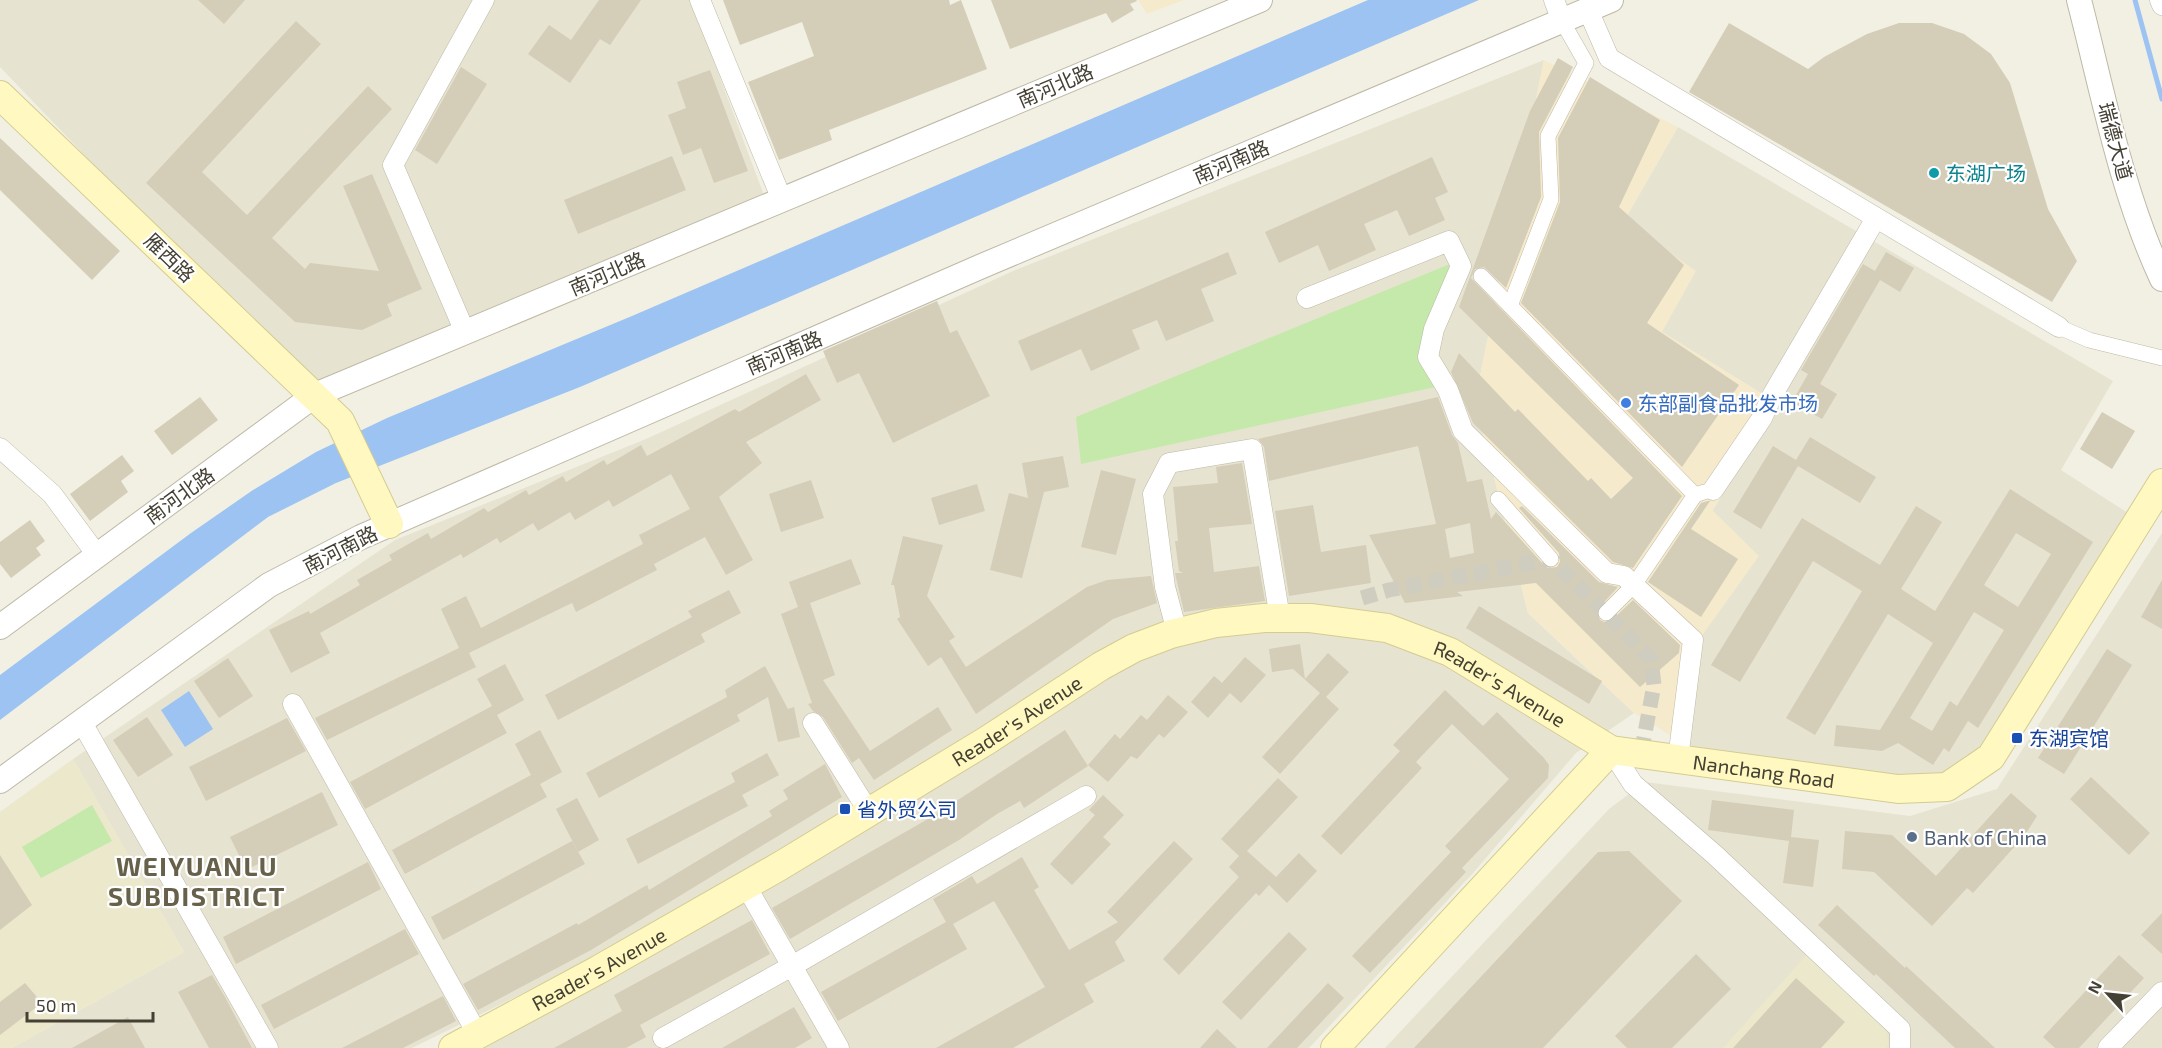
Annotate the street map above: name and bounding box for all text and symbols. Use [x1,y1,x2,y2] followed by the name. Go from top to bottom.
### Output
[1013,58,1097,112] street label: 南河北路
[2094,99,2138,183] street label: 瑞德大道
[1189,134,1273,188] street label: 南河南路
[1946,161,2026,185] place label: 东湖广场
[1927,166,1941,180] marker: 东湖广场
[140,228,200,286] street label: 雁西路
[565,246,649,300] street label: 南河北路
[742,325,826,379] street label: 南河南路
[1638,391,1818,415] place label: 东部副食品批发市场
[1619,396,1633,410] marker: 东部副食品批发市场
[140,462,218,528] street label: 南河北路
[299,520,381,578] street label: 南河南路
[1431,635,1570,732] street label: Reader's Avenue
[947,670,1086,771] street label: Reader's Avenue
[2029,726,2109,750] place label: 东湖宾馆
[2010,731,2024,745] marker: 东湖宾馆
[1692,749,1836,792] street label: Nanchang Road
[857,797,957,821] place label: 省外贸公司
[838,802,852,816] marker: 省外贸公司
[1924,825,2047,849] place label: Bank of China
[1905,830,1919,844] marker: Bank of China
[108,850,286,911] district label: WEIYUANLU SUBDISTRICT
[528,922,670,1015] street label: Reader's Avenue
[2078,964,2138,1024] north arrow
[2083,977,2105,996] text: N
[27,985,153,1023] scale bar
[36,994,76,1016] text: 50 m

